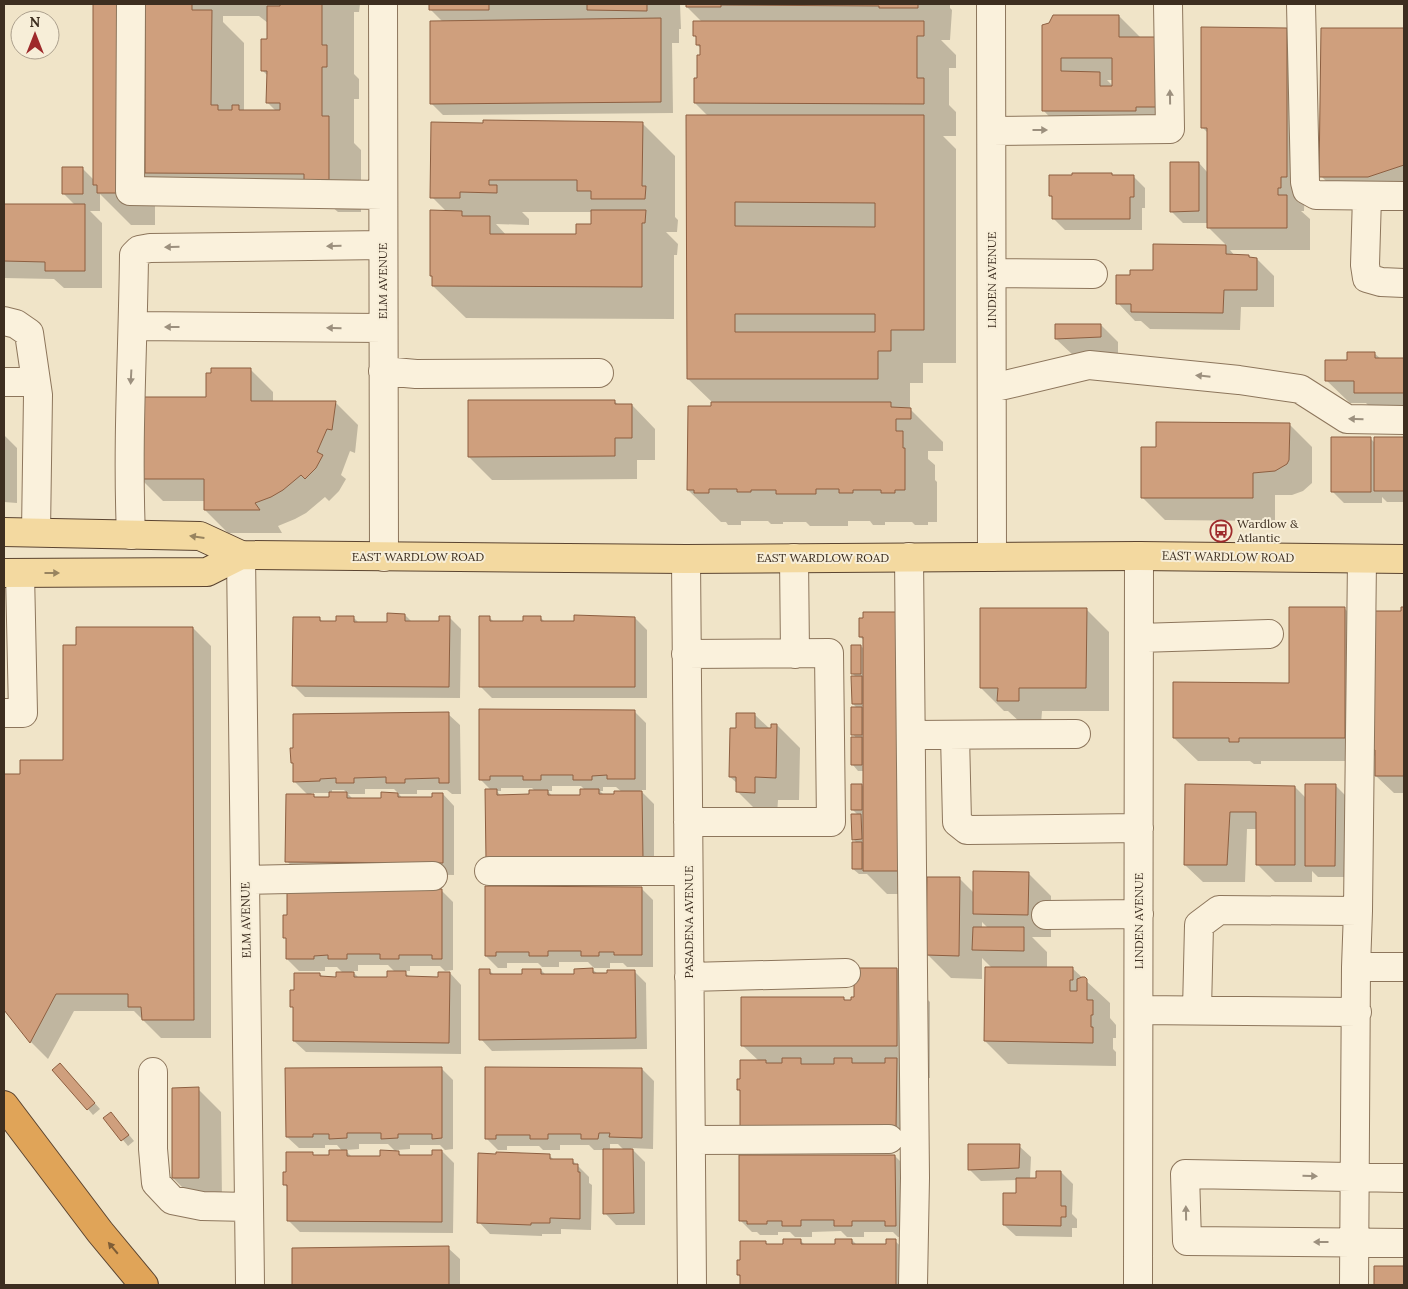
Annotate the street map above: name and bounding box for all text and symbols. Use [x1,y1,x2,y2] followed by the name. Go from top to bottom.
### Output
[10,10,60,60] north arrow
[30,13,41,31] text: N
[1165,88,1173,104] one-way arrow
[1033,126,1049,134] one-way arrow
[984,232,999,328] street label: LINDEN AVENUE
[326,242,342,250] one-way arrow
[375,243,390,319] street label: ELM AVENUE
[164,244,180,252] one-way arrow
[164,323,180,331] one-way arrow
[326,324,342,332] one-way arrow
[127,369,135,385] one-way arrow
[1194,372,1210,380] one-way arrow
[1347,415,1363,423] one-way arrow
[1236,516,1299,545] place label: Wardlow & Atlantic
[1209,519,1233,543] bus stop icon: Wardlow & Atlantic
[188,533,204,541] one-way arrow
[1162,548,1294,565] street label: EAST WARDLOW ROAD
[352,549,484,564] street label: EAST WARDLOW ROAD
[757,550,889,565] street label: EAST WARDLOW ROAD
[45,569,61,577] one-way arrow
[681,866,696,978] street label: PASADENA AVENUE
[1131,873,1146,969] street label: LINDEN AVENUE
[237,882,254,958] street label: ELM AVENUE
[1302,1172,1318,1180] one-way arrow
[1182,1204,1190,1220] one-way arrow
[1312,1238,1328,1246] one-way arrow
[108,1241,119,1254] one-way arrow

